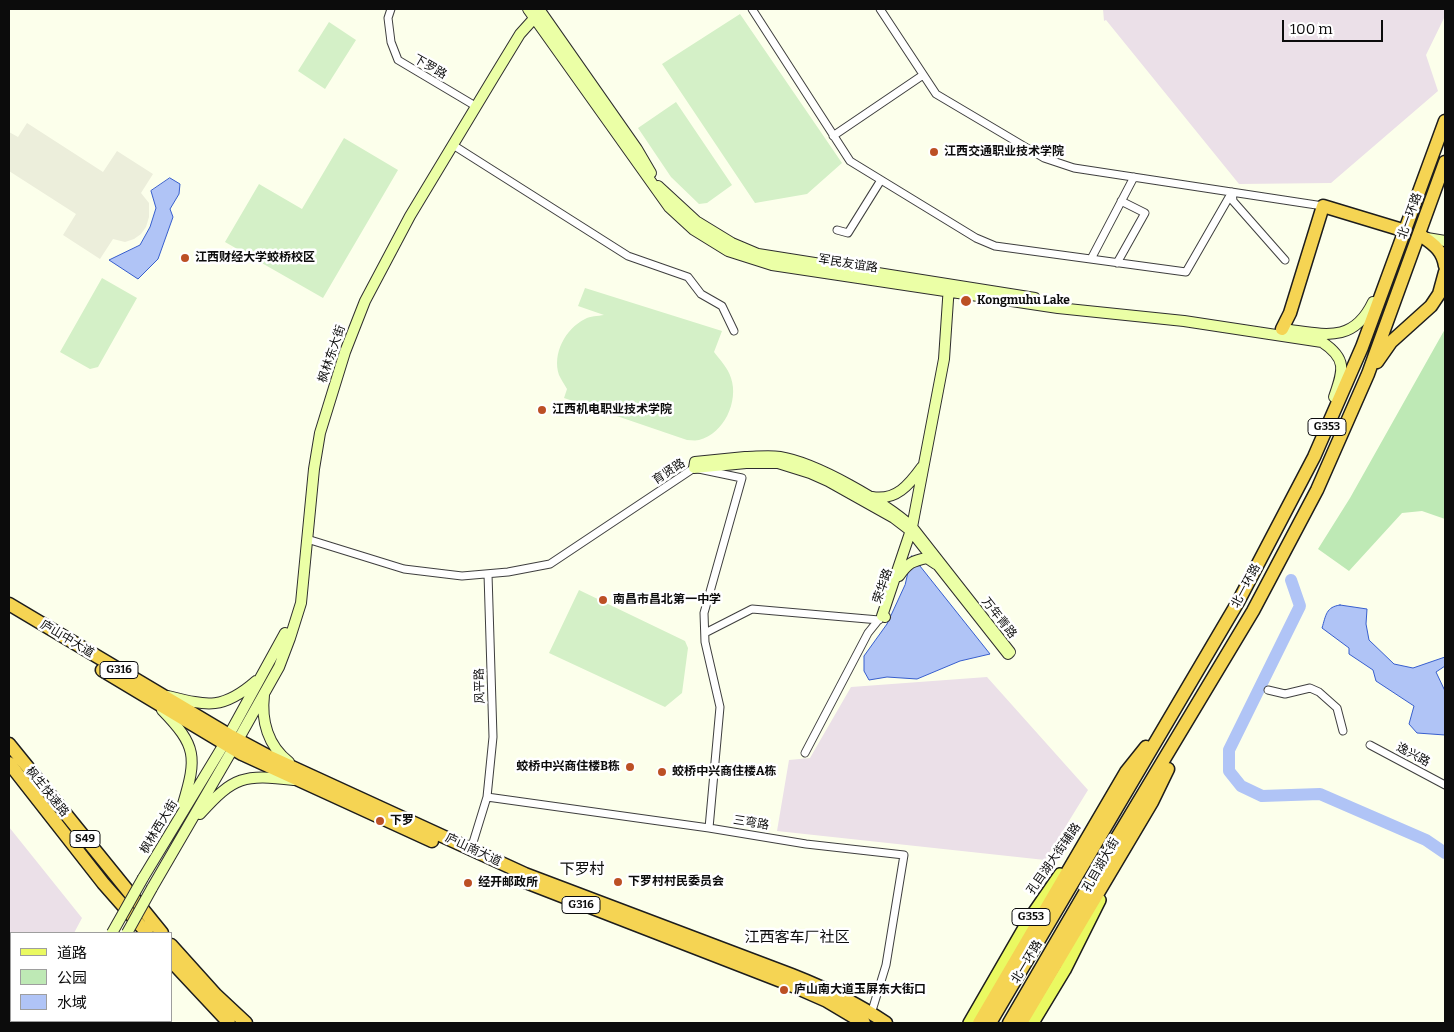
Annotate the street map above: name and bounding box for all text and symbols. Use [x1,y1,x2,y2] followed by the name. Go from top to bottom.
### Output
[1284,10,1385,42] scale bar
[1290,20,1333,38] text: 100 m
[411,52,449,82] street label: 下罗路
[944,145,1064,159] place label: 江西交通职业技术学院
[928,146,940,158] marker: 江西交通职业技术学院
[1395,191,1425,241] street label: 北一环路
[195,251,315,265] place label: 江西财经大学蛟桥校区
[179,252,191,264] marker: 江西财经大学蛟桥校区
[817,252,879,276] street label: 军民友谊路
[959,294,973,308] marker: Kongmuhu Lake
[977,294,1070,308] place label: Kongmuhu Lake
[315,323,349,385] street label: 枫林东大街
[552,403,672,417] place label: 江西机电职业技术学院
[536,404,548,416] marker: 江西机电职业技术学院
[1308,418,1346,436] road number: G353
[650,456,688,488] street label: 育贤路
[1228,561,1264,611] street label: 北一环路
[870,567,896,605] street label: 荣华路
[613,593,721,607] place label: 南昌市昌北第一中学
[597,594,609,606] marker: 南昌市昌北第一中学
[979,595,1019,641] street label: 万年青路
[38,617,96,661] street label: 庐山中大道
[100,662,138,678] road number: G316
[472,668,488,704] street label: 风平路
[1394,740,1432,770] street label: 逸兴路
[516,760,620,774] place label: 蛟桥中兴商住楼B栋
[624,761,636,773] marker: 蛟桥中兴商住楼B栋
[23,764,71,820] street label: 枫生快速路
[672,765,777,779] place label: 蛟桥中兴商住楼A栋
[656,766,668,778] marker: 蛟桥中兴商住楼A栋
[137,798,181,856] street label: 枫林西大街
[732,813,770,833] street label: 三弯路
[390,814,414,828] place label: 下罗
[374,815,386,827] marker: 下罗
[1024,820,1084,898] street label: 孔目湖大街辅路
[70,831,100,848] road number: S49
[443,831,503,869] street label: 庐山南大道
[1080,835,1122,895] street label: 孔目湖大街
[560,861,604,879] district label: 下罗村
[628,875,724,889] place label: 下罗村村民委员会
[478,876,538,890] place label: 经开邮政所
[612,876,624,888] marker: 下罗村村民委员会
[462,877,474,889] marker: 经开邮政所
[562,896,600,914] road number: G316
[1012,909,1050,926] road number: G353
[745,929,849,947] district label: 江西客车厂社区
[10,932,172,1022] legend
[1008,938,1046,986] street label: 北一环路
[57,944,87,962] text: 道路
[57,969,87,987] text: 公园
[794,983,926,997] place label: 庐山南大道玉屏东大街口
[778,984,790,996] marker: 庐山南大道玉屏东大街口
[57,994,87,1012] text: 水域

